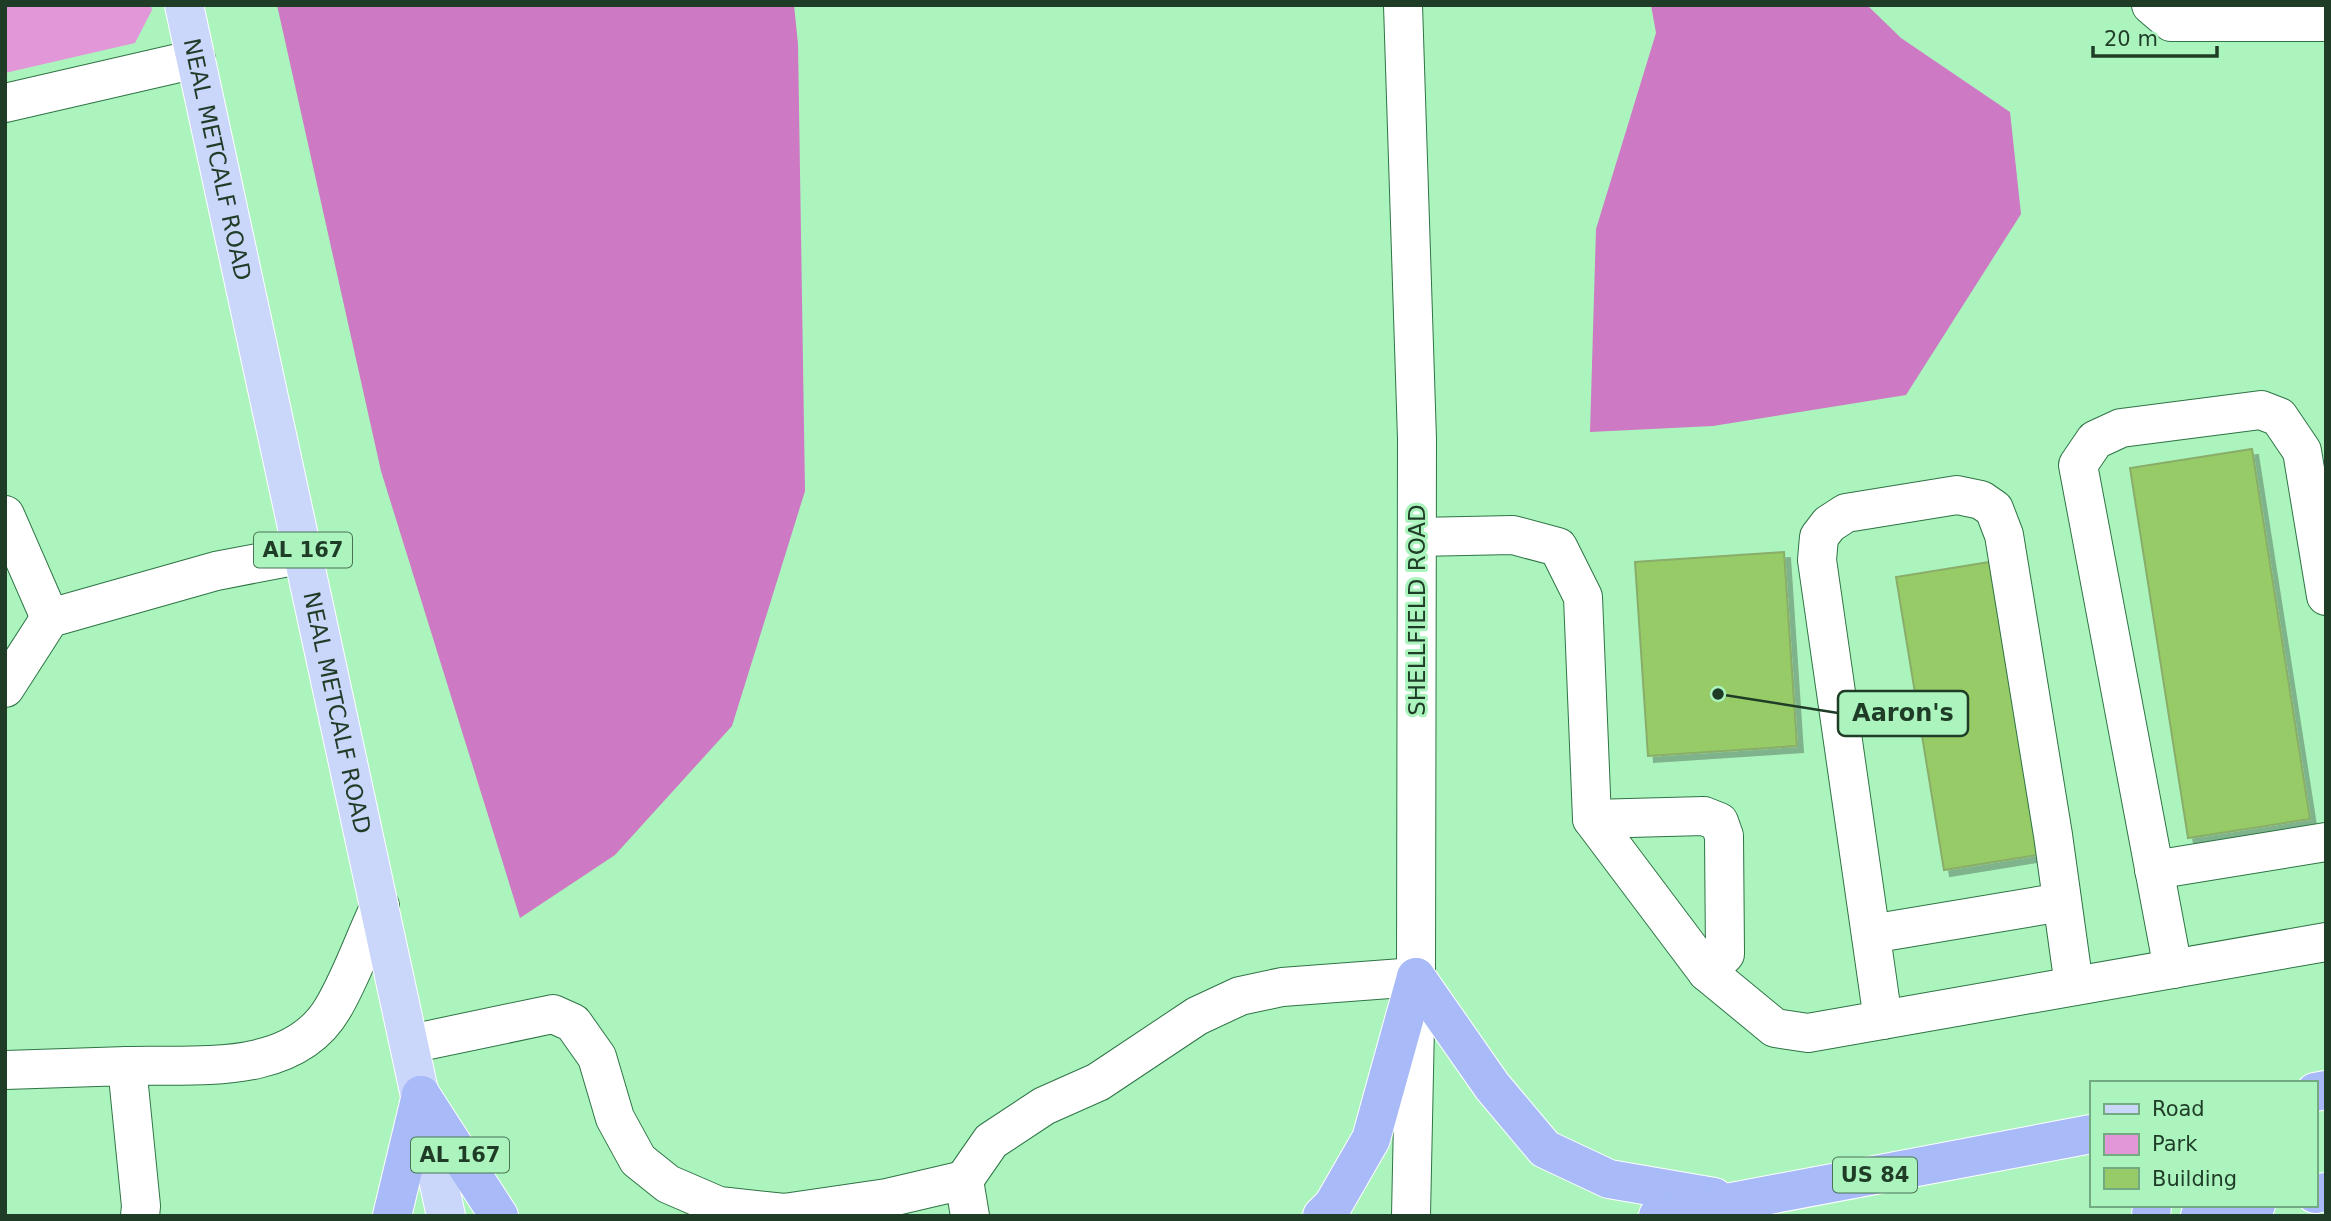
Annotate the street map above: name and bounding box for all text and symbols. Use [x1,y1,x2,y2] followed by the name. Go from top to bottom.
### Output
[2093,14,2217,58] scale bar
[2104,27,2158,51] text: 20 m
[179,36,256,283] street label: NEAL METCALF ROAD
[1404,504,1430,716] street label: SHELLFIELD ROAD
[254,532,352,568] road number: AL 167
[298,589,376,836] street label: NEAL METCALF ROAD
[1838,691,1968,736] callout: Aaron's
[1852,699,1954,727] text: Aaron's
[2090,1081,2317,1207] legend
[2152,1097,2205,1121] text: Road
[2152,1132,2198,1156] text: Park
[411,1138,509,1172] road number: AL 167
[1833,1158,1917,1192] road number: US 84
[2152,1167,2237,1191] text: Building

